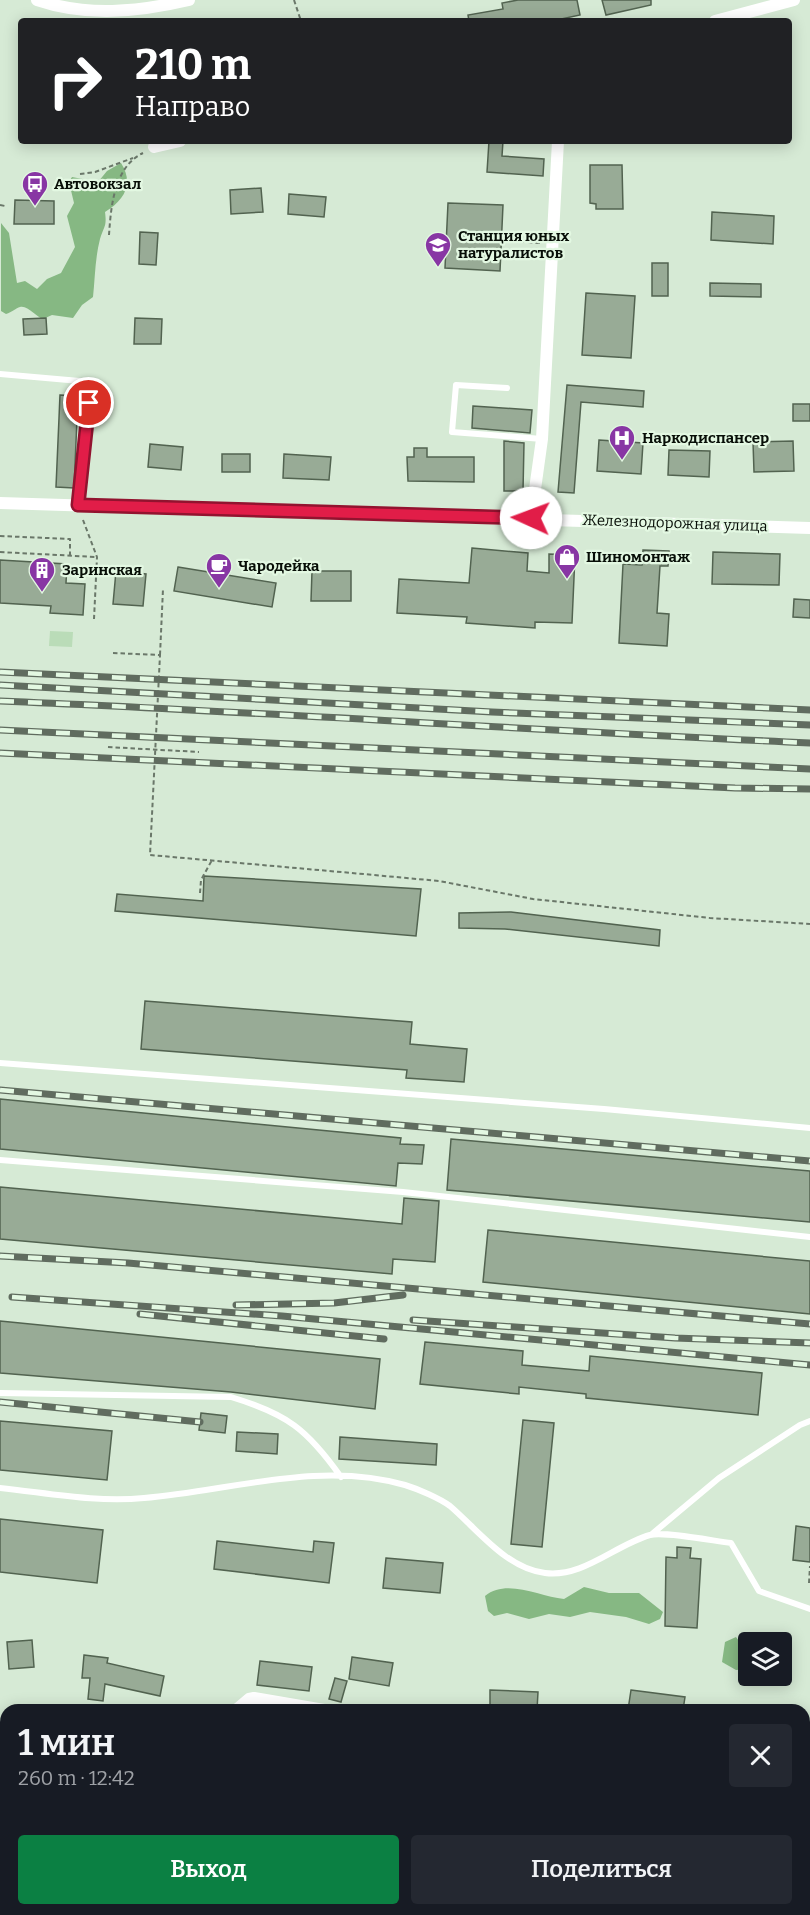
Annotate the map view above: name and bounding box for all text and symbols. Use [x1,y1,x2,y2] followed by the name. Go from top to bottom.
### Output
[135,40,251,90] text: 210 m
[36,42,114,120] icon: right
[135,91,250,123] text: Направо
[20,169,50,207] bus stop icon: Автовокзал
[54,175,142,193] place label: Автовокзал
[458,227,570,262] place label: Станция юных натуралистов
[423,230,453,268] school or university icon: Станция юных натуралистов
[63,377,114,428] pin
[72,386,105,419] icon: arrive
[607,423,637,461] hospital icon: Наркодиспансер
[642,429,769,447] place label: Наркодиспансер
[499,486,563,550] position arrow
[582,511,768,535] street label: Железнодорожная улица
[552,542,582,580] shop icon: Шиномонтаж
[586,548,690,566] place label: Шиномонтаж
[204,551,234,589] cafe icon: Чародейка
[27,555,57,593] building icon: Заринская
[238,557,320,575] place label: Чародейка
[62,561,142,579] place label: Заринская
[738,1632,792,1686] map controls
[738,1632,792,1686] button: layers
[18,1721,115,1765] text: 1 мин
[729,1724,792,1787] button: close
[18,1766,135,1790] text: 260 m · 12:42
[18,1835,399,1904] button: Выход
[411,1835,792,1904] button: Поделиться

